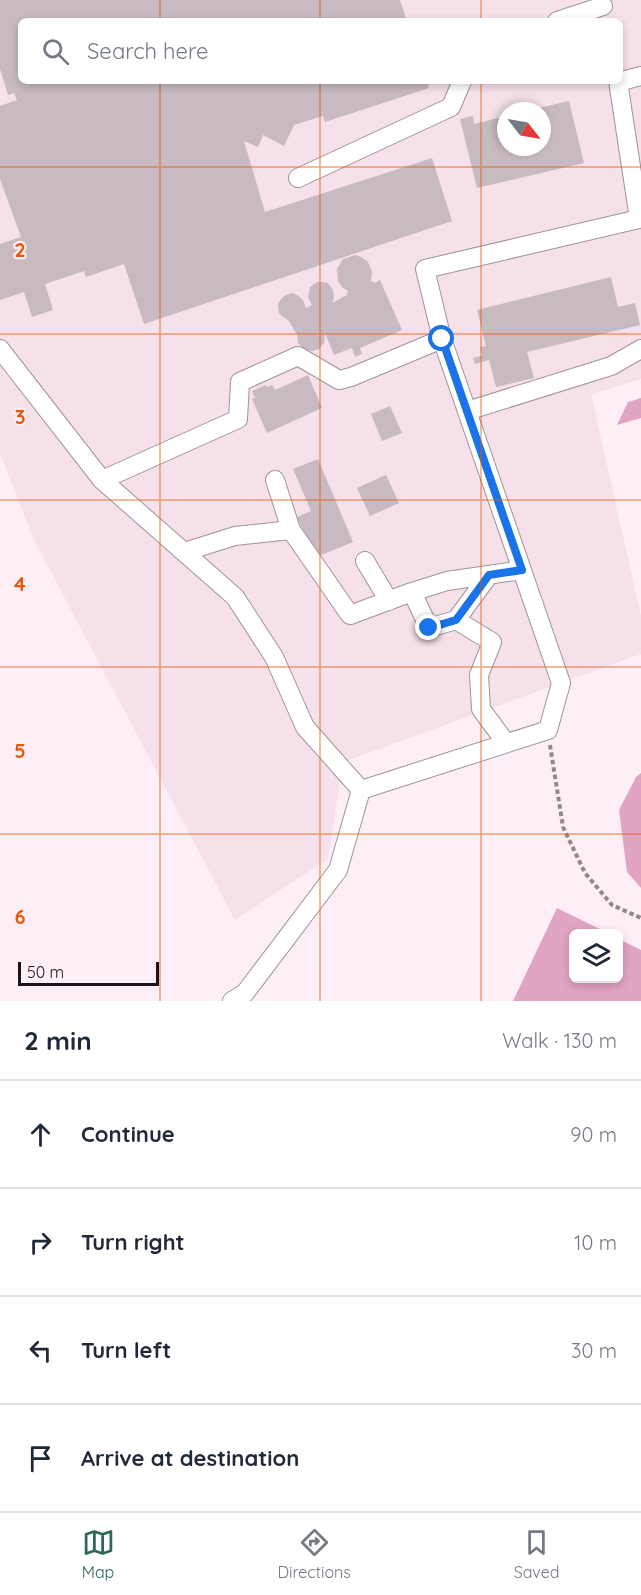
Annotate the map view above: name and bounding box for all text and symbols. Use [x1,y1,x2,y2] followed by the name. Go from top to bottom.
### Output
[18,18,623,84] search box
[39,35,72,68] icon: search
[87,37,208,65] text: Search here
[497,102,551,156] north arrow
[14,237,26,262] text: 2
[428,325,454,351] route start
[15,404,25,429] text: 3
[14,571,26,596] text: 4
[415,614,441,640] route end
[14,738,26,763] text: 5
[14,904,26,929] text: 6
[569,929,623,983] map controls
[569,929,623,983] button: layers
[18,959,159,986] scale bar
[27,962,64,982] text: 50 m
[24,1024,92,1057] text: 2 min
[502,1028,617,1053] text: Walk · 130 m
[24,1118,57,1151] icon: ahead
[81,1120,175,1148] text: Continue
[570,1122,617,1147] text: 90 m
[24,1226,57,1259] icon: right
[81,1228,185,1256] text: Turn right
[574,1230,617,1255] text: 10 m
[24,1334,57,1367] icon: left
[81,1336,171,1364] text: Turn left
[571,1338,617,1363] text: 30 m
[24,1442,57,1475] icon: arrive
[81,1444,299,1472] text: Arrive at destination
[82,1526,115,1582] tab: Map
[278,1526,351,1582] tab: Directions
[514,1526,559,1582] tab: Saved

